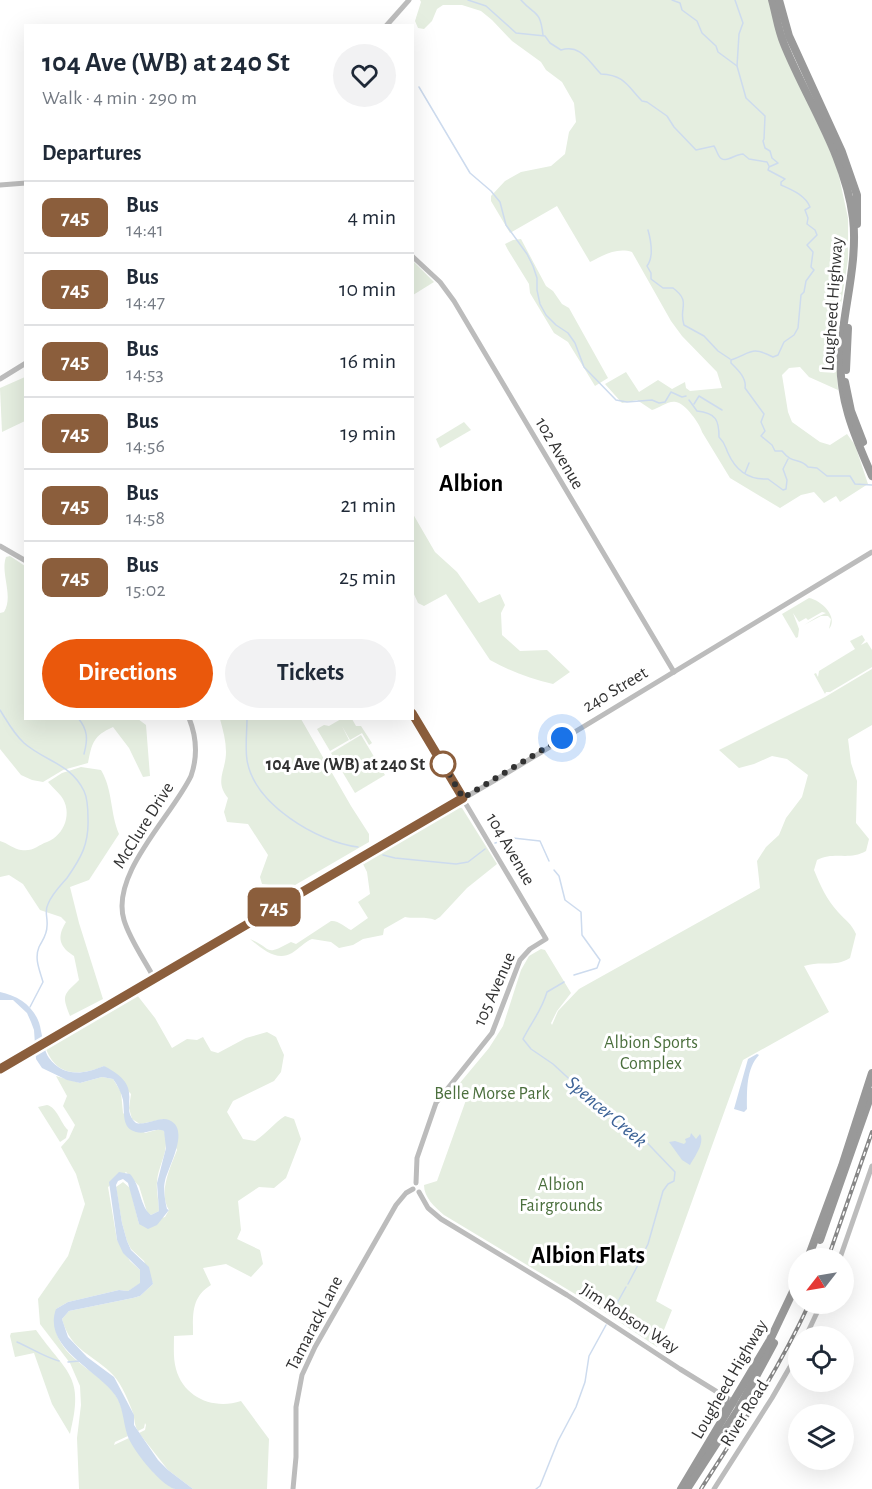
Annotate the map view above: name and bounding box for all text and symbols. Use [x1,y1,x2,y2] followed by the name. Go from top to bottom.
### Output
[333,44,396,107] button: heart
[42,49,290,77] text: 104 Ave (WB) at 240 St
[42,88,197,108] text: Walk · 4 min · 290 m
[42,142,142,164] text: Departures
[126,194,159,216] text: Bus
[348,206,396,228] text: 4 min
[61,207,89,228] text: 745
[126,220,164,240] text: 14:41
[819,236,847,372] street label: Lougheed Highway
[126,266,159,288] text: Bus
[339,278,396,300] text: 10 min
[61,279,89,300] text: 745
[126,292,165,312] text: 14:47
[126,338,159,360] text: Bus
[340,350,396,372] text: 16 min
[61,351,89,372] text: 745
[126,364,164,384] text: 14:53
[126,410,159,432] text: Bus
[532,415,587,492] street label: 102 Avenue
[340,422,396,444] text: 19 min
[61,423,89,444] text: 745
[126,436,165,456] text: 14:56
[439,472,503,496] district label: Albion
[126,482,159,504] text: Bus
[341,494,396,516] text: 21 min
[61,495,89,516] text: 745
[126,508,165,528] text: 14:58
[126,554,159,576] text: Bus
[339,566,396,588] text: 25 min
[61,567,89,588] text: 745
[126,580,165,600] text: 15:02
[42,639,213,708] button: Directions
[225,639,396,708] button: Tickets
[580,664,651,716] street label: 240 Street
[547,723,577,753] your location
[430,751,456,777] marker: 104 Ave (WB) at 240 St
[266,756,425,774] place label: 104 Ave (WB) at 240 St
[110,779,177,872] street label: McClure Drive
[482,810,538,889] street label: 104 Avenue
[240,888,308,926] line badge: 745
[260,897,288,918] text: 745
[471,950,519,1029] street label: 105 Avenue
[604,1034,698,1073] park label: Albion Sports Complex
[562,1072,651,1151] water label: Spencer Creek
[434,1085,550,1103] park label: Belle Morse Park
[519,1176,603,1215] park label: Albion Fairgrounds
[531,1244,645,1268] district label: Albion Flats
[788,1248,854,1314] north arrow
[788,1248,854,1470] map controls
[283,1273,346,1374] street label: Tamarack Lane
[577,1280,682,1357] street label: Jim Robson Way
[688,1317,771,1442] street label: Lougheed Highway
[788,1326,854,1392] button: locate
[717,1377,772,1450] street label: River Road
[788,1404,854,1470] button: layers

